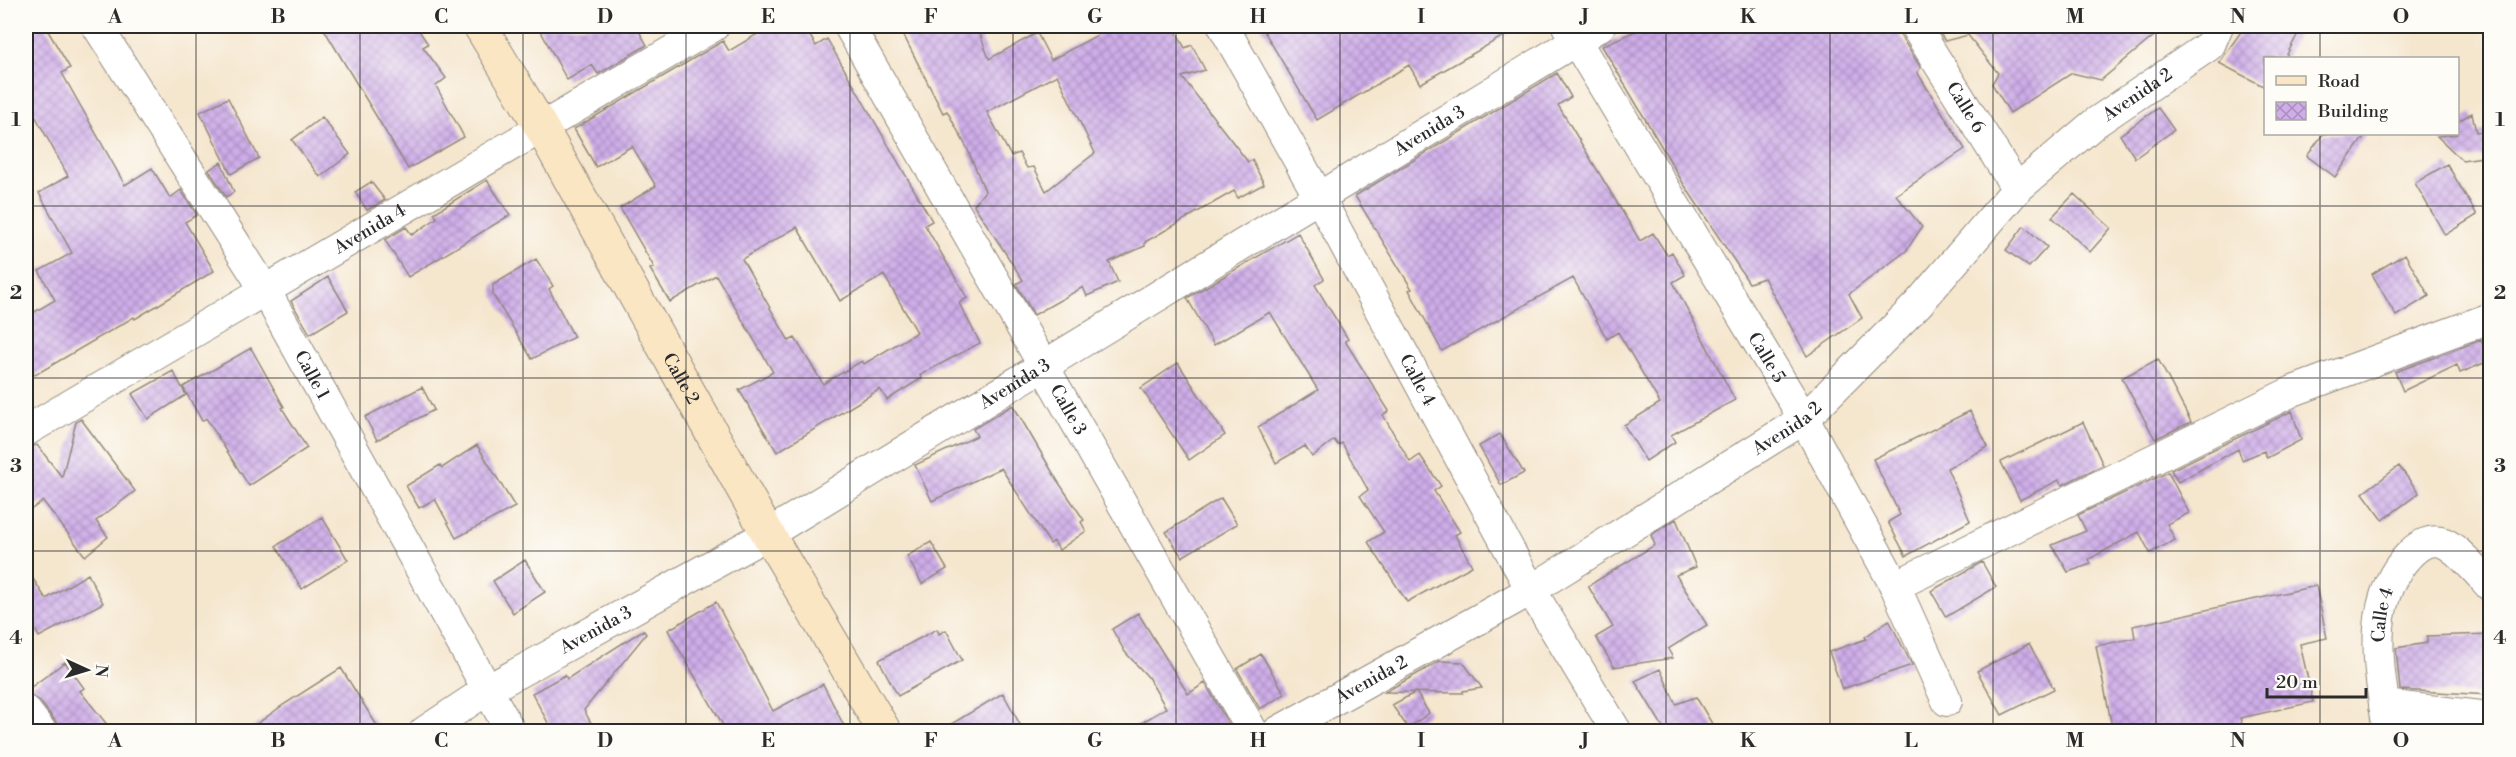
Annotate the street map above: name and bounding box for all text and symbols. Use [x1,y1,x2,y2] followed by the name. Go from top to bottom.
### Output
[107,5,123,30] text: A
[270,5,286,30] text: B
[434,5,448,30] text: C
[597,5,613,30] text: D
[761,5,775,30] text: E
[924,5,938,30] text: F
[1087,5,1103,30] text: G
[1250,5,1267,30] text: H
[1417,5,1425,30] text: I
[1578,5,1589,30] text: J
[1740,5,1757,30] text: K
[1904,5,1918,30] text: L
[2066,5,2085,30] text: M
[2230,5,2246,30] text: N
[2393,5,2409,30] text: O
[2264,57,2459,135] legend
[2097,63,2176,127] street label: Avenida 2
[2318,70,2361,93] text: Road
[1941,78,1991,137] street label: Calle 6
[1389,100,1469,161] street label: Avenida 3
[2317,100,2389,123] text: Building
[11,108,21,133] text: 1
[2495,108,2505,133] text: 1
[329,198,410,259] street label: Avenida 4
[10,281,22,306] text: 2
[2494,281,2506,306] text: 2
[1743,328,1791,387] street label: Calle 5
[289,346,335,404] street label: Calle 1
[658,349,705,408] street label: Calle 2
[1394,350,1441,410] street label: Calle 4
[974,353,1054,414] street label: Avenida 3
[1045,380,1092,439] street label: Calle 3
[1747,396,1827,460] street label: Avenida 2
[10,454,22,479] text: 3
[2494,454,2506,479] text: 3
[2367,584,2399,643] street label: Calle 4
[555,600,636,659] street label: Avenida 3
[9,626,23,651] text: 4
[2493,626,2507,651] text: 4
[57,640,117,700] north arrow
[1330,650,1411,709] street label: Avenida 2
[2267,661,2366,699] scale bar
[91,664,111,678] text: N
[2276,671,2318,694] text: 20 m
[107,729,123,754] text: A
[270,729,286,754] text: B
[434,729,448,754] text: C
[597,729,613,754] text: D
[761,729,775,754] text: E
[924,729,938,754] text: F
[1087,729,1103,754] text: G
[1250,729,1267,754] text: H
[1417,729,1425,754] text: I
[1578,729,1589,754] text: J
[1740,729,1757,754] text: K
[1904,729,1918,754] text: L
[2066,729,2085,754] text: M
[2230,729,2246,754] text: N
[2393,729,2409,754] text: O

